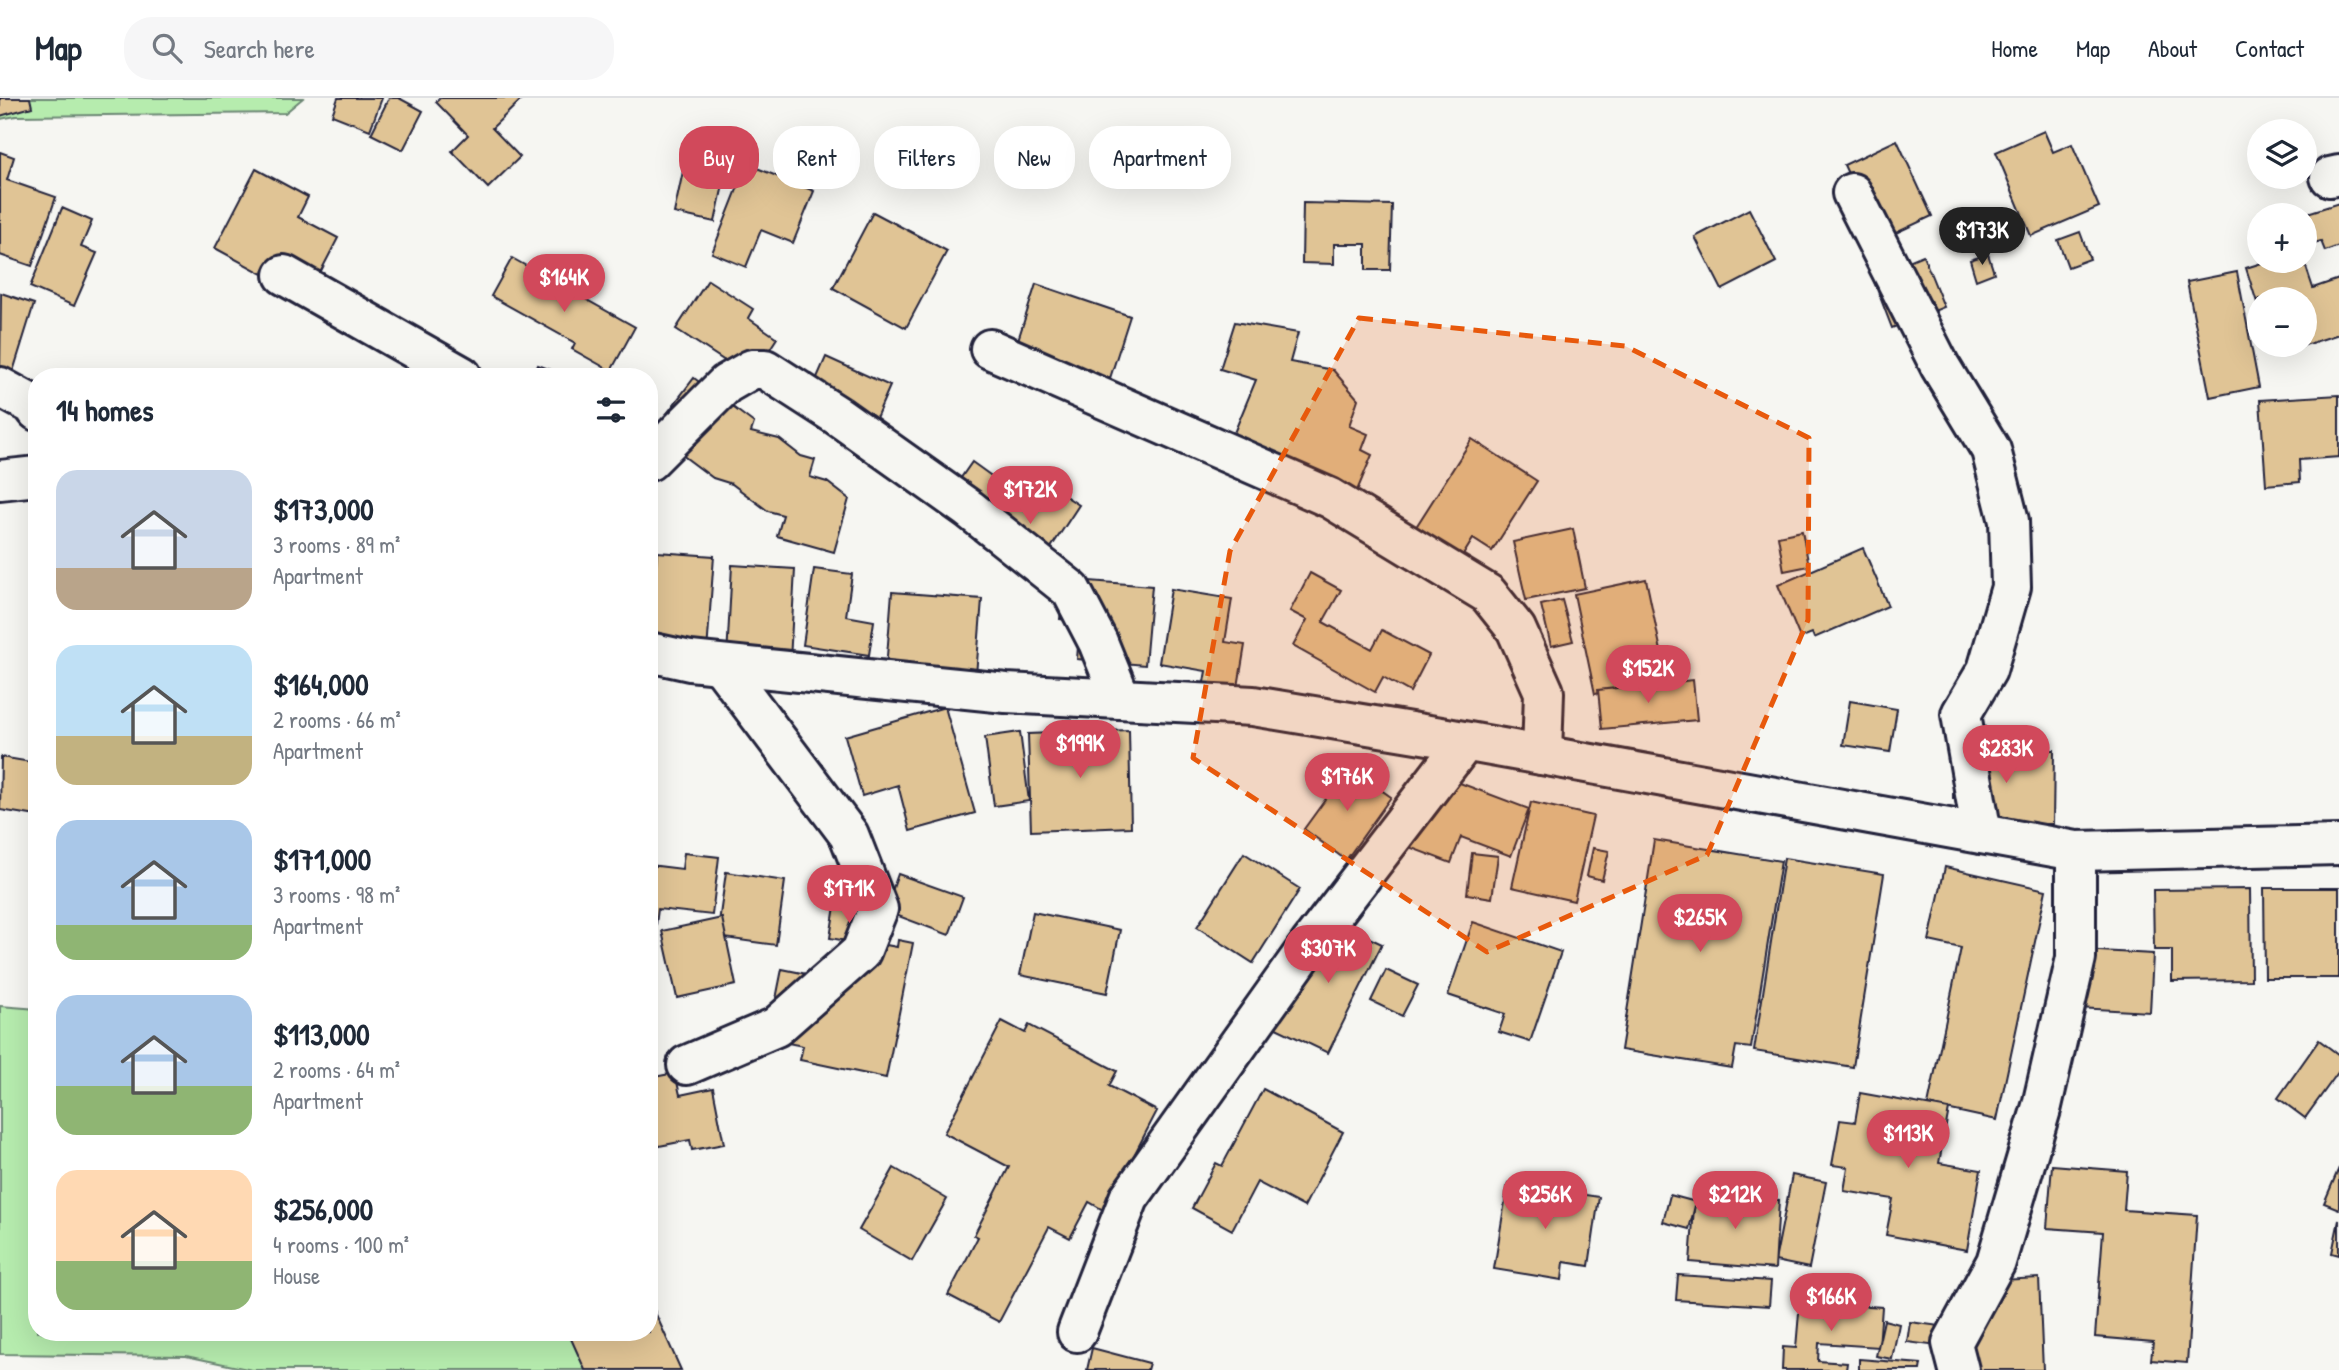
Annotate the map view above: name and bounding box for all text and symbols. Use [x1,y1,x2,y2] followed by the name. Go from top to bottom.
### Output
[124,17,614,80] search box
[35,26,82,70] text: Map
[148,29,186,67] icon: search
[204,31,315,66] text: Search here
[1991,32,2038,64] text: Home
[2076,32,2110,64] text: Map
[2148,32,2197,64] text: About
[2235,32,2304,64] text: Contact
[2247,119,2317,357] map controls
[2247,119,2317,189] button: layers
[679,126,759,189] chip: Buy
[773,126,860,189] chip: Rent
[874,126,980,189] chip: Filters
[994,126,1075,189] chip: New
[1089,126,1231,189] chip: Apartment
[2247,203,2317,273] button: +
[1933,208,2031,267] pin: $173K
[1955,214,2009,245] text: $173K
[515,254,613,314] pin: $164K
[539,261,589,292] text: $164K
[2247,287,2317,357] button: −
[56,390,154,430] text: 14 homes
[592,391,630,429] icon: filters
[981,466,1079,526] pin: $172K
[1003,473,1057,504] text: $172K
[273,489,374,529] text: $173,000
[112,498,196,582] icon: home
[273,529,400,560] text: 3 rooms · 89 m²
[273,560,363,591] text: Apartment
[1599,646,1697,705] pin: $152K
[1622,652,1674,683] text: $152K
[273,664,369,704] text: $164,000
[112,673,196,757] icon: home
[273,704,401,735] text: 2 rooms · 66 m²
[1031,720,1129,780] pin: $199K
[1957,726,2055,785] pin: $283K
[1056,727,1104,758] text: $199K
[1979,732,2033,763] text: $283K
[273,735,363,766] text: Apartment
[1298,754,1396,813] pin: $176K
[1321,760,1373,791] text: $176K
[273,839,371,879] text: $171,000
[112,848,196,932] icon: home
[800,866,898,925] pin: $171K
[823,872,875,903] text: $171K
[273,879,400,910] text: 3 rooms · 98 m²
[1651,894,1749,954] pin: $265K
[1673,901,1727,932] text: $265K
[273,910,363,941] text: Apartment
[1279,926,1377,985] pin: $307K
[1300,932,1356,963] text: $307K
[273,1014,370,1054] text: $113,000
[112,1023,196,1107] icon: home
[273,1054,400,1085] text: 2 rooms · 64 m²
[273,1085,363,1116] text: Apartment
[1859,1110,1957,1170] pin: $113K
[1883,1117,1933,1148] text: $113K
[1496,1172,1594,1231] pin: $256K
[1686,1172,1784,1231] pin: $212K
[1518,1178,1572,1209] text: $256K
[1708,1178,1762,1209] text: $212K
[273,1189,373,1229] text: $256,000
[112,1198,196,1282] icon: home
[273,1229,409,1260] text: 4 rooms · 100 m²
[273,1260,320,1291] text: House
[1782,1274,1880,1333] pin: $166K
[1806,1280,1856,1311] text: $166K

